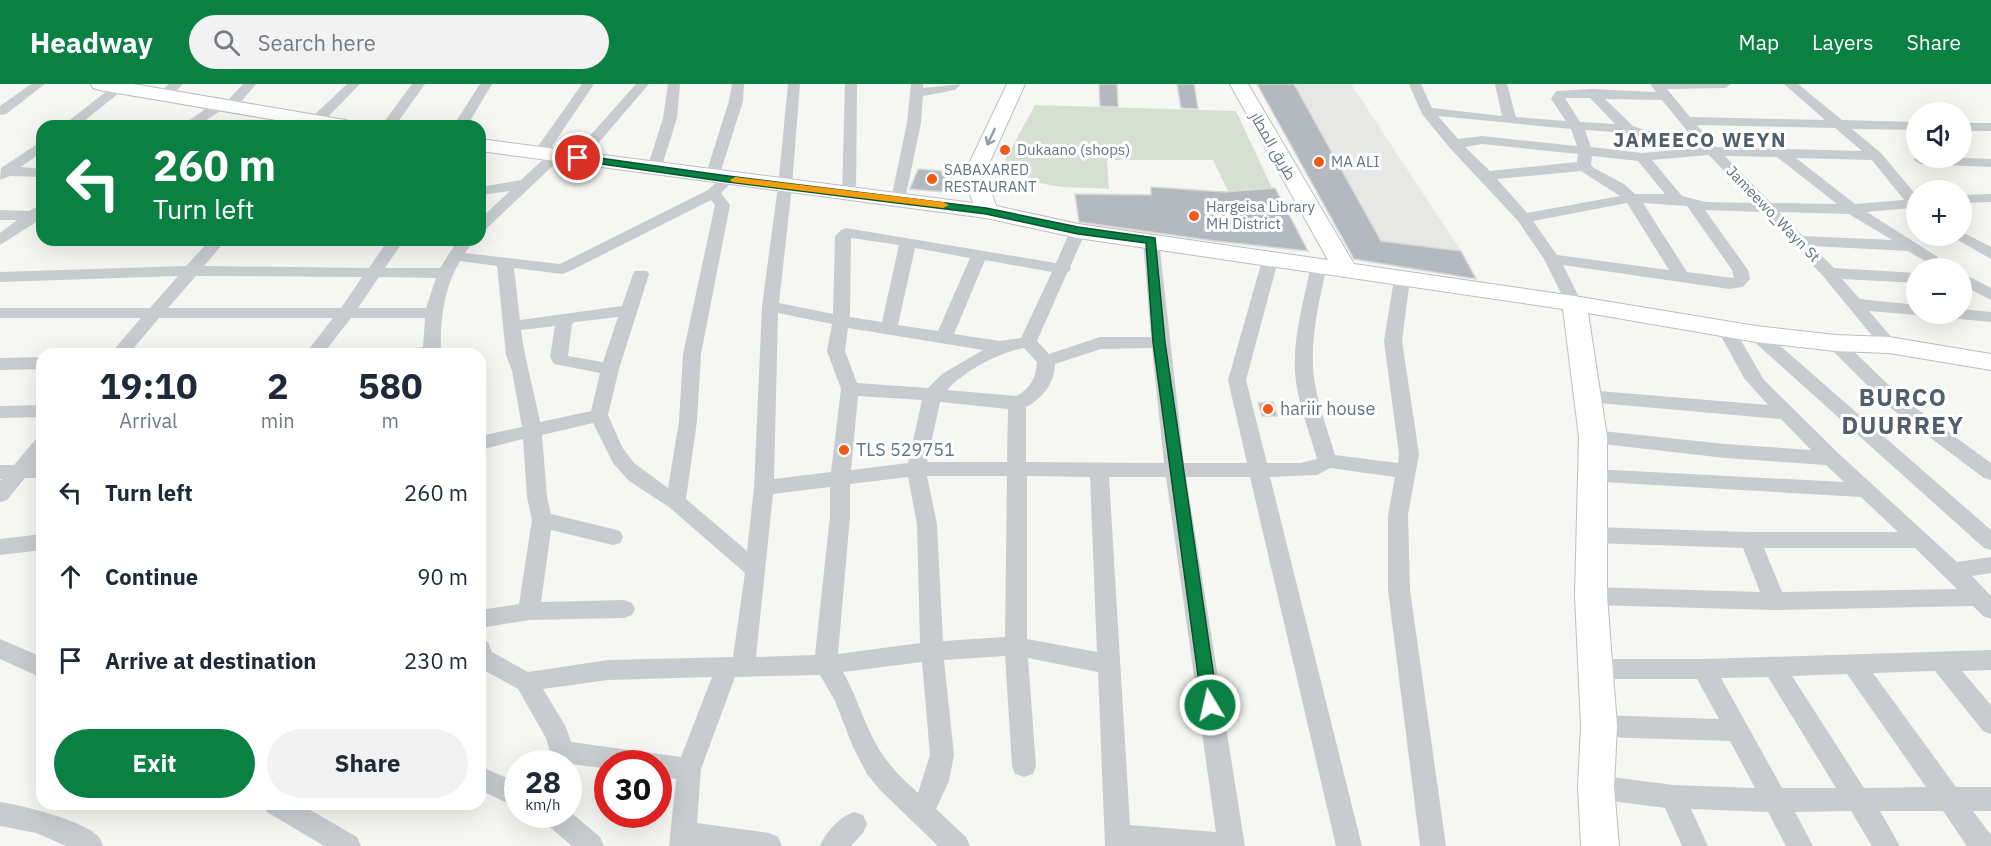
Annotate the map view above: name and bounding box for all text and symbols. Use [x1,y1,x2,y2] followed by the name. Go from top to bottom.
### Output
[189,15,609,69] search box
[30,24,153,61] text: Headway
[210,26,243,59] icon: search
[258,28,376,57] text: Search here
[1739,28,1779,56] text: Map
[1812,28,1874,56] text: Layers
[1907,28,1961,56] text: Share
[1906,102,1972,324] map controls
[1906,102,1972,168] button: sound
[1245,107,1301,184] street label: طريق المطار
[1613,126,1787,153] district label: JAMEECO WEYN
[984,127,996,145] one-way arrow
[552,132,603,183] pin
[153,138,276,193] text: 260 m
[1017,140,1130,159] place label: Dukaano (shops)
[561,141,594,174] icon: arrive
[998,143,1012,157] marker: Dukaano (shops)
[54,144,132,222] icon: left
[1331,152,1379,171] place label: MA ALI
[1312,155,1326,169] marker: MA ALI
[944,160,1037,196] place label: SABAXARED RESTAURANT
[1723,161,1824,266] street label: Jameewo_Wayn St
[925,172,939,186] marker: SABAXARED RESTAURANT
[1906,180,1972,246] button: +
[153,191,254,226] text: Turn left
[1206,197,1316,233] place label: Hargeisa Library MH District
[1187,209,1201,223] marker: Hargeisa Library MH District
[1906,258,1972,324] button: −
[99,362,198,409] text: 19:10
[267,362,289,409] text: 2
[358,362,423,409] text: 580
[1841,381,1965,441] district label: BURCO DUURREY
[1280,397,1376,420] place label: hariir house
[1261,402,1275,416] marker: hariir house
[119,407,178,434] text: Arrival
[261,407,295,434] text: min
[382,407,399,434] text: m
[856,438,955,461] place label: TLS 529751
[837,443,851,457] marker: TLS 529751
[54,476,87,509] icon: left
[105,478,193,507] text: Turn left
[404,478,468,507] text: 260 m
[54,560,87,593] icon: ahead
[105,562,198,591] text: Continue
[417,562,468,591] text: 90 m
[54,644,87,677] icon: arrive
[105,646,316,675] text: Arrive at destination
[404,646,468,675] text: 230 m
[1178,673,1242,737] position arrow
[54,729,255,798] button: Exit
[267,729,468,798] button: Share
[594,750,672,828] speed limit sign: 30
[525,762,561,801] text: 28
[525,795,561,814] text: km/h

